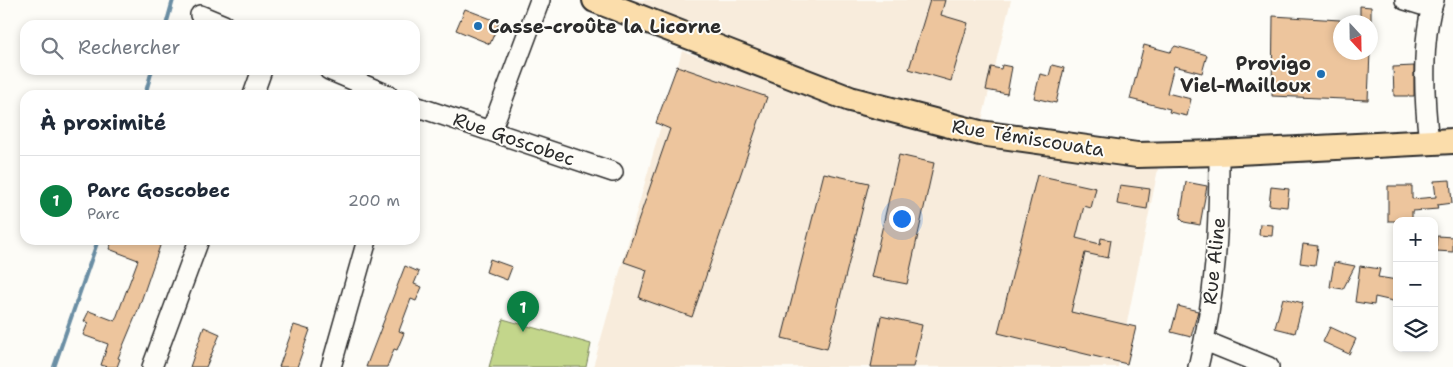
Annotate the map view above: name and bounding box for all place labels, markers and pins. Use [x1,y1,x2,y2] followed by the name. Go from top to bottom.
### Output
[488,14,722,39] place label: Casse-croûte la Licorne
[472,20,484,32] marker: Casse-croûte la Licorne
[1180,51,1311,98] place label: Provigo Viel-Mailloux
[1315,68,1327,80] marker: Provigo Viel-Mailloux
[507,291,539,332] pin: 1

